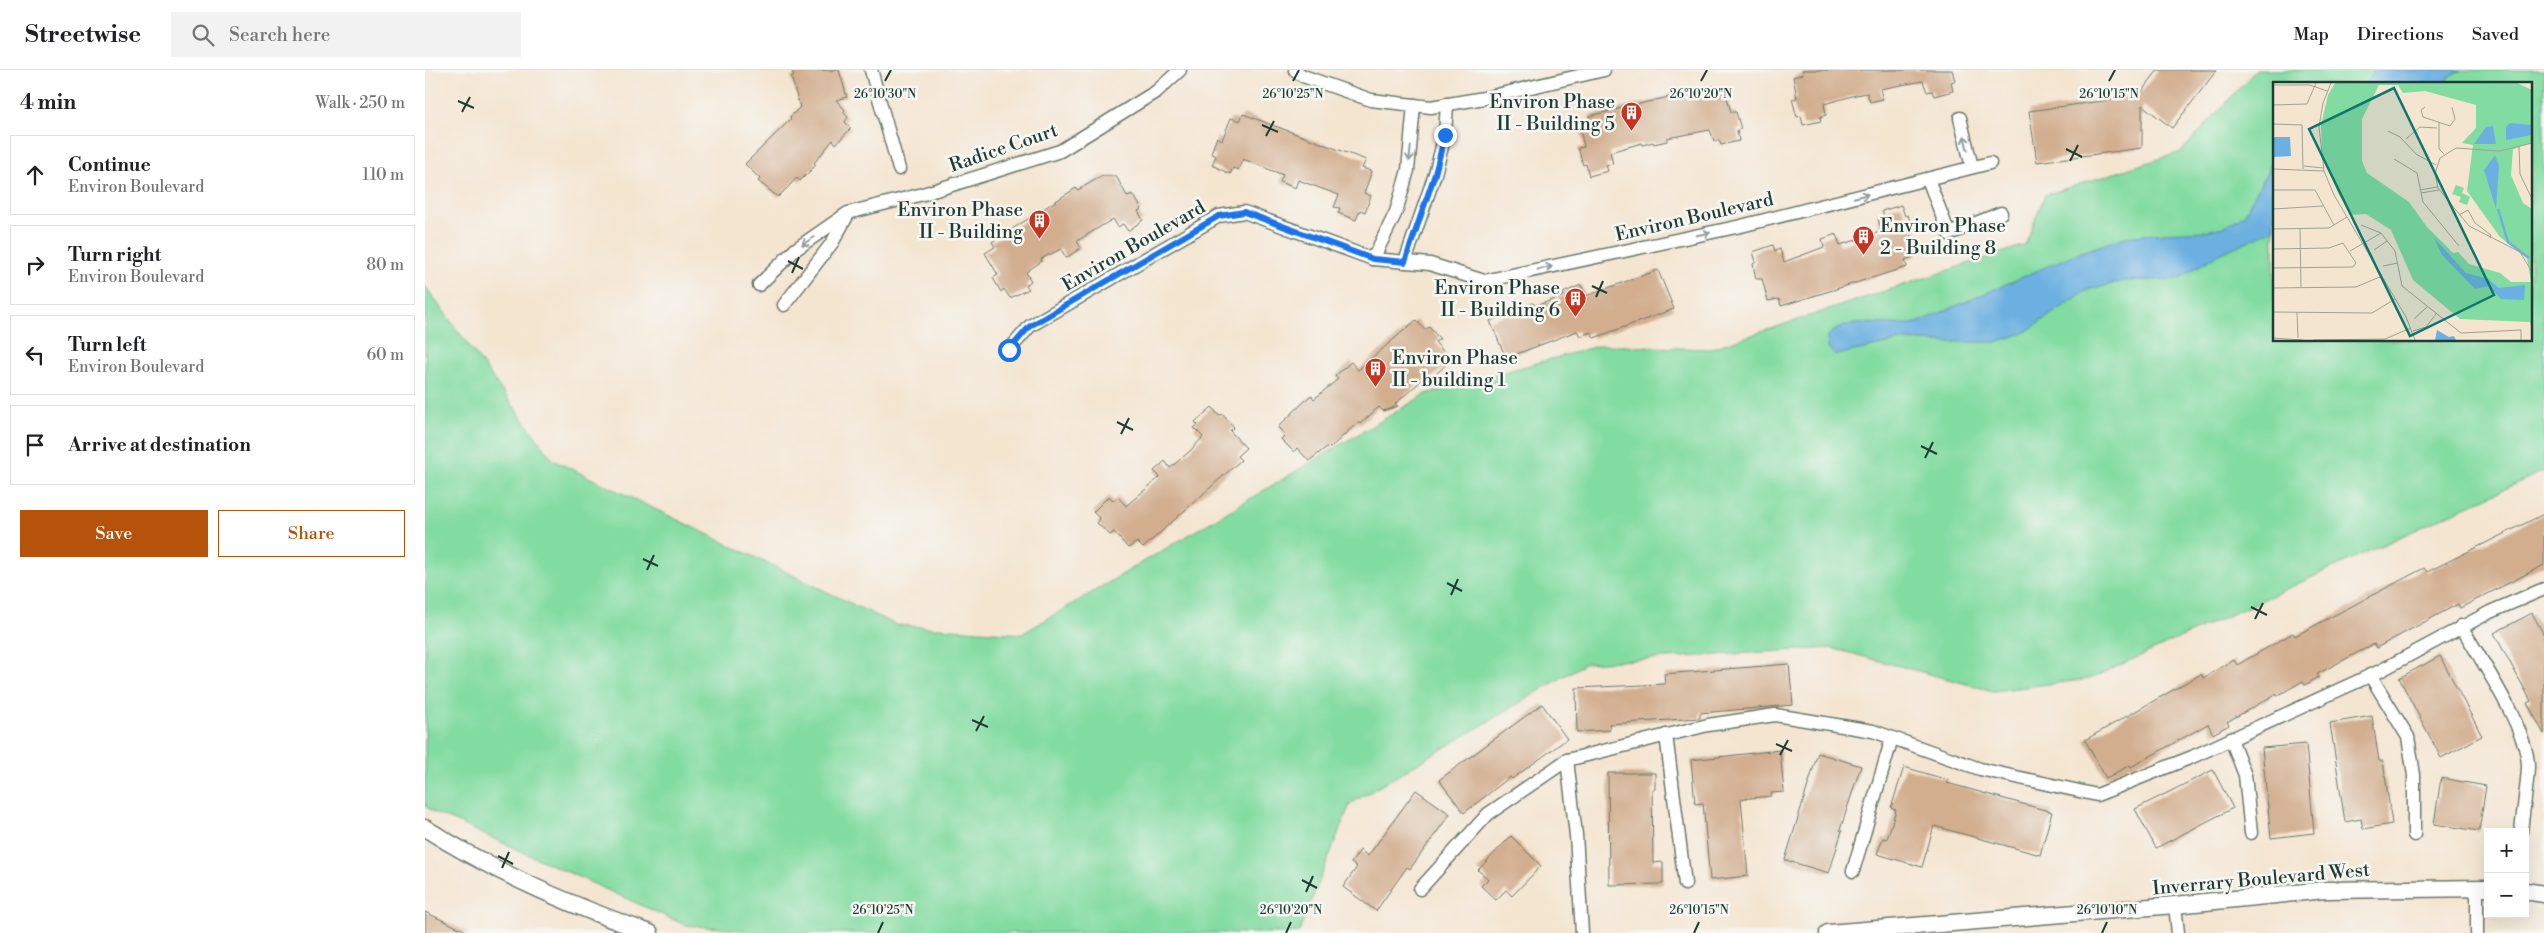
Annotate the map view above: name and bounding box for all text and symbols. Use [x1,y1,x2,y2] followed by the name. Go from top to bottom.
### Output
[171,12,521,57] search box
[25,20,141,50] text: Streetwise
[189,21,217,49] icon: search
[229,23,330,47] text: Search here
[2293,23,2329,46] text: Map
[2357,23,2444,46] text: Directions
[2472,23,2519,46] text: Saved
[2273,82,2531,341] inset map
[854,87,916,102] text: 26°10'30"N
[1262,87,1324,102] text: 26°10'25"N
[1670,87,1732,102] text: 26°10'20"N
[2079,87,2139,102] text: 26°10'15"N
[20,90,76,116] text: 4 min
[1489,90,1615,136] place label: Environ Phase II - Building 5
[315,93,405,113] text: Walk · 250 m
[1619,100,1643,131] building icon: Environ Phase II - Building 5
[946,118,1061,178] street label: Radice Court
[1434,124,1457,147] route end
[1961,135,1970,151] one-way arrow
[1405,145,1415,161] one-way arrow
[68,153,151,177] text: Continue
[21,161,49,189] icon: ahead
[362,165,404,185] text: 110 m
[68,177,204,197] text: Environ Boulevard
[1613,187,1776,247] street label: Environ Boulevard
[1853,190,1869,200] one-way arrow
[1057,195,1210,297] street label: Environ Boulevard
[897,198,1023,244] place label: Environ Phase II - Building
[1027,208,1051,239] building icon: Environ Phase II - Building
[1880,214,2006,260] place label: Environ Phase 2 - Building 8
[1852,224,1876,255] building icon: Environ Phase 2 - Building 8
[1695,229,1711,239] one-way arrow
[802,236,816,246] one-way arrow
[68,243,161,267] text: Turn right
[21,251,49,279] icon: right
[366,255,404,275] text: 80 m
[1536,263,1552,273] one-way arrow
[68,267,204,287] text: Environ Boulevard
[1434,276,1560,322] place label: Environ Phase II - Building 6
[1564,286,1588,317] building icon: Environ Phase II - Building 6
[68,333,147,357] text: Turn left
[998,339,1021,362] route start
[21,341,49,369] icon: left
[366,345,404,365] text: 60 m
[1392,346,1518,392] place label: Environ Phase II - building 1
[1364,356,1388,387] building icon: Environ Phase II - building 1
[68,357,204,377] text: Environ Boulevard
[21,431,49,459] icon: arrive
[68,433,251,457] text: Arrive at destination
[20,510,208,557] button: Save
[218,510,405,557] button: Share
[2484,828,2529,918] map controls
[2484,828,2529,873] button: +
[2151,858,2371,900] street label: Inverrary Boulevard West
[2484,873,2529,918] button: −
[852,903,914,918] text: 26°10'25"N
[1260,903,1322,918] text: 26°10'20"N
[1669,903,1729,918] text: 26°10'15"N
[2077,903,2137,918] text: 26°10'10"N

